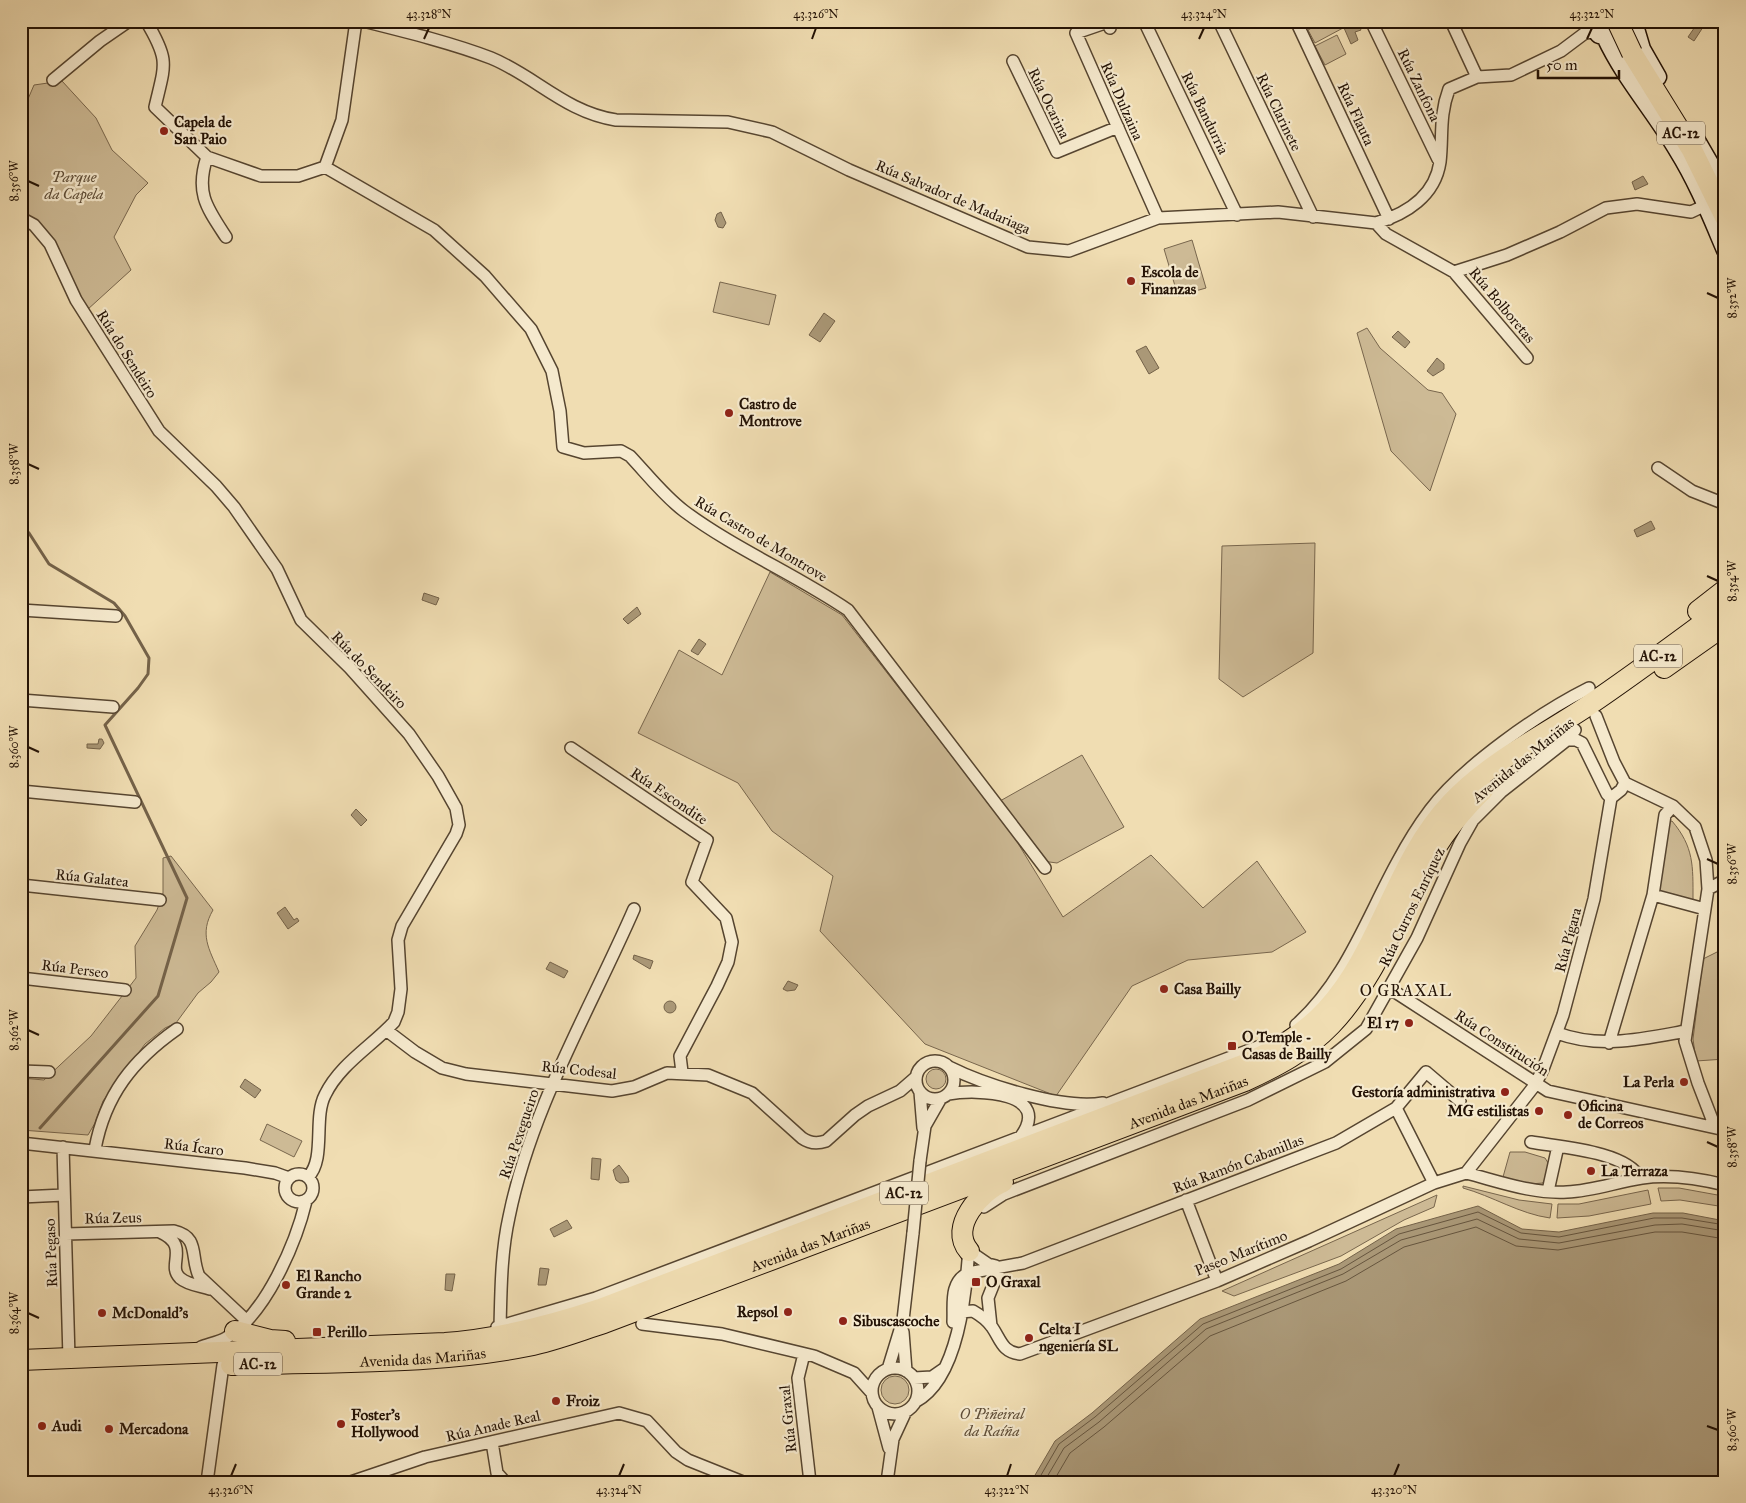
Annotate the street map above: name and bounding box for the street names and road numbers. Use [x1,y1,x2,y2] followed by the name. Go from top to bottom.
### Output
[1394,46,1445,125] street label: Rúa Zanfona
[1097,59,1148,143] street label: Rúa Dulzaina
[1024,65,1074,142] street label: Rúa Ocarina
[1177,69,1233,158] street label: Rúa Bandurria
[1252,70,1306,154] street label: Rúa Clarinete
[1334,79,1379,149] street label: Rúa Flauta
[1657,122,1705,144] road number: AC-12
[873,156,1034,238] street label: Rúa Salvador de Madariaga
[1465,263,1539,347] street label: Rúa Bolboretas
[93,307,161,402] street label: Rúa do Sendeiro
[691,492,831,586] street label: Rúa Castro de Montrove
[328,628,411,713] street label: Rúa do Sendeiro
[1634,644,1682,668] road number: AC-12
[1468,713,1578,807] street label: Avenida das Mariñas
[627,764,711,828] street label: Rúa Escondite
[1375,844,1450,970] street label: Rúa Curros Enríquez
[54,865,130,891] street label: Rúa Galatea
[1551,905,1585,974] street label: Rúa Pígara
[40,956,110,982] street label: Rúa Perseo
[1452,1006,1552,1080] street label: Rúa Constitución
[541,1057,618,1083] street label: Rúa Codesal
[1125,1072,1251,1133] street label: Avenida das Mariñas
[495,1086,543,1181] street label: Rúa Pexegueiro
[1170,1131,1306,1197] street label: Rúa Ramón Cabanillas
[163,1133,225,1160] street label: Rúa Ícaro
[880,1182,928,1204] road number: AC-12
[84,1209,142,1227] street label: Rúa Zeus
[747,1214,873,1276] street label: Avenida das Mariñas
[41,1218,61,1288] street label: Rúa Pegaso
[1192,1226,1290,1280] street label: Paseo Marítimo
[359,1344,487,1371] street label: Avenida das Mariñas
[234,1352,282,1376] road number: AC-12
[775,1383,801,1454] street label: Rúa Graxal
[444,1406,543,1446] street label: Rúa Anade Real

